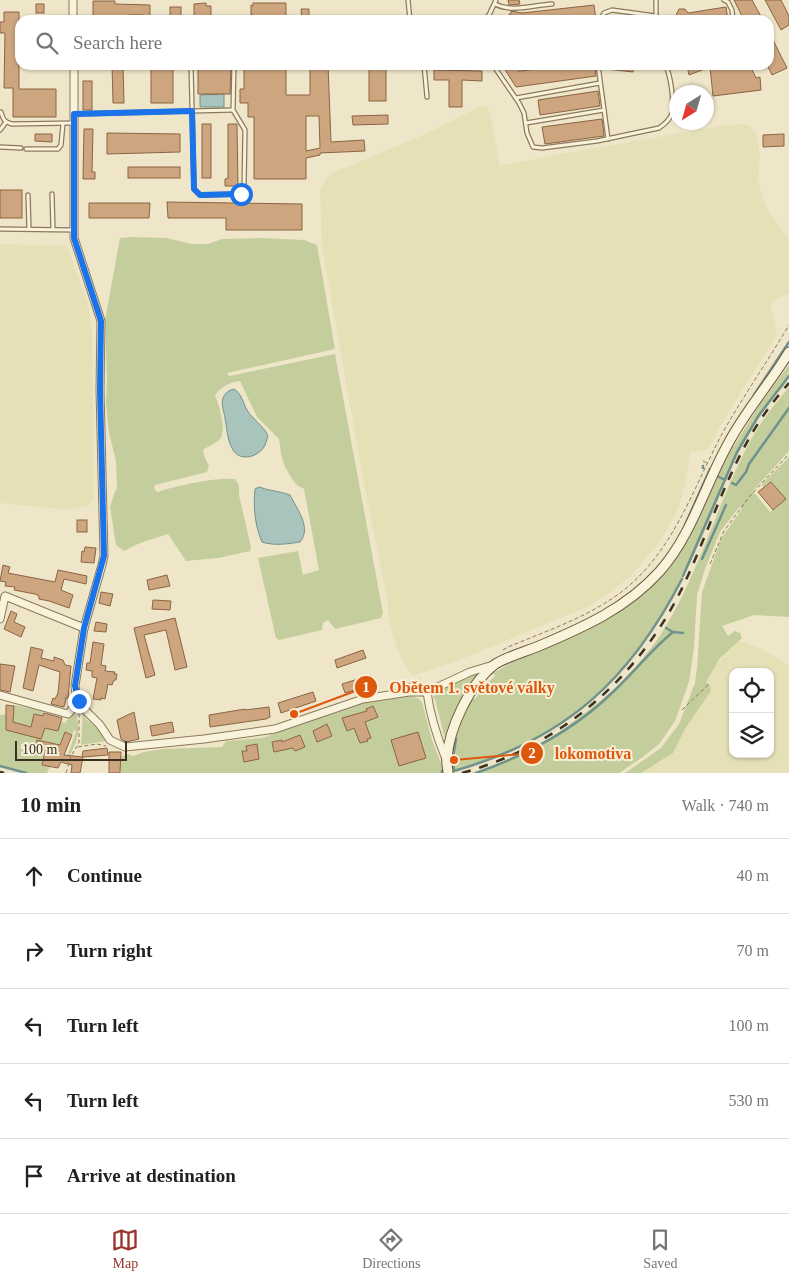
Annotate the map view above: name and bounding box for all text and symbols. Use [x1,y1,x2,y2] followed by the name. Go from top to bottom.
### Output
[15,15,774,70] search box
[33,29,61,57] icon: search
[73,32,162,53] text: Search here
[669,85,714,130] north arrow
[230,183,253,206] route start
[729,668,774,758] map controls
[729,668,774,713] button: locate
[354,672,564,703] callout: Obětem 1. světové války
[362,679,370,695] text: 1
[389,679,555,697] text: Obětem 1. světové války
[68,690,91,713] route end
[729,713,774,758] button: layers
[15,738,128,761] scale bar
[520,738,641,769] callout: lokomotiva
[22,742,57,757] text: 100 m
[528,745,536,761] text: 2
[555,745,631,762] text: lokomotiva
[20,793,81,817] text: 10 min
[682,797,769,814] text: Walk · 740 m
[20,862,48,890] icon: ahead
[67,865,142,886] text: Continue
[737,867,769,884] text: 40 m
[20,937,48,965] icon: right
[67,940,152,961] text: Turn right
[737,942,769,959] text: 70 m
[20,1012,48,1040] icon: left
[67,1015,139,1036] text: Turn left
[729,1017,769,1034] text: 100 m
[20,1087,48,1115] icon: left
[67,1090,139,1111] text: Turn left
[729,1092,769,1109] text: 530 m
[20,1162,48,1190] icon: arrive
[67,1165,236,1186] text: Arrive at destination
[111,1226,139,1272] tab: Map
[362,1226,421,1272] tab: Directions
[643,1226,678,1272] tab: Saved

